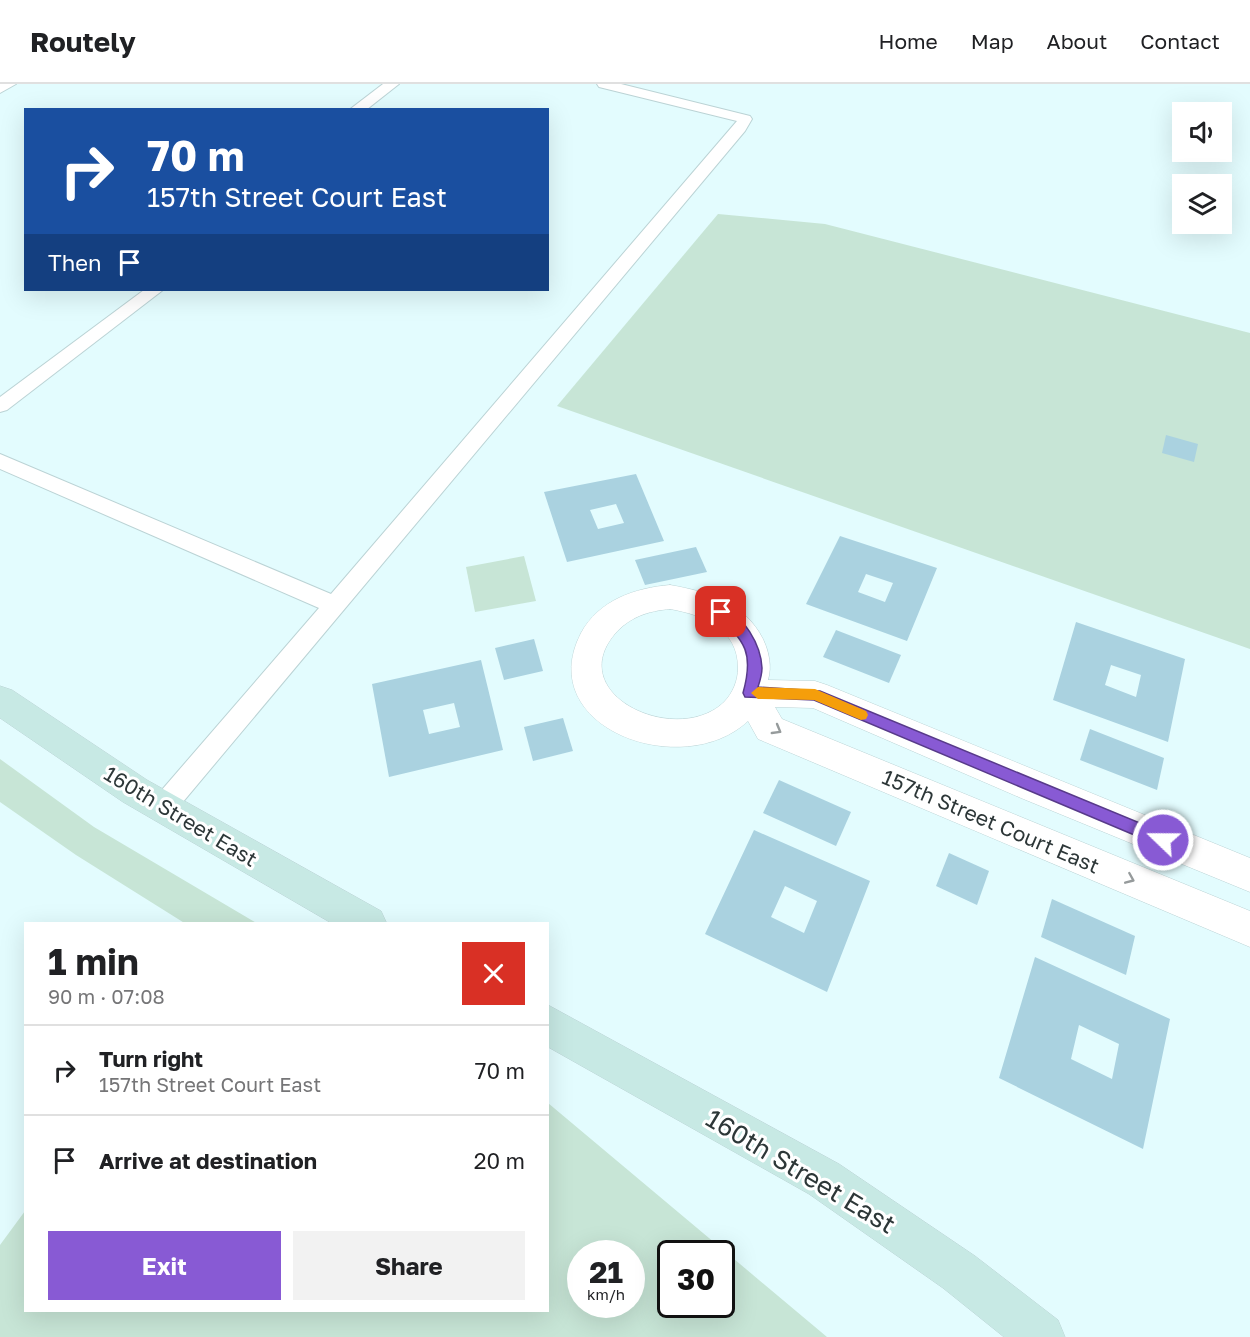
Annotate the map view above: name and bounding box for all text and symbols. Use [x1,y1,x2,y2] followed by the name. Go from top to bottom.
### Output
[30,25,136,58] text: Routely
[878,28,938,54] text: Home
[971,28,1014,54] text: Map
[1047,28,1107,54] text: About
[1140,28,1220,54] text: Contact
[1172,102,1232,234] map controls
[1172,102,1232,162] button: sound
[147,130,244,180] text: 70 m
[48,132,126,210] icon: right
[1172,174,1232,234] button: layers
[147,181,447,213] text: 157th Street Court East
[113,246,146,279] icon: arrive
[48,249,101,276] text: Then
[695,586,746,637] pin
[704,595,737,628] icon: arrive
[771,723,781,734] one-way arrow
[100,760,262,872] street label: 160th Street East
[879,763,1103,879] street label: 157th Street Court East
[1131,808,1195,872] position arrow
[1124,872,1135,884] one-way arrow
[48,940,139,983] text: 1 min
[462,942,525,1005] button: close
[48,984,165,1008] text: 90 m · 07:08
[99,1045,203,1072] text: Turn right
[48,1054,81,1087] icon: right
[475,1057,525,1084] text: 70 m
[99,1072,321,1096] text: 157th Street Court East
[701,1102,901,1240] street label: 160th Street East
[48,1144,81,1177] icon: arrive
[99,1147,317,1174] text: Arrive at destination
[474,1147,525,1174] text: 20 m
[48,1231,281,1300] button: Exit
[293,1231,525,1300] button: Share
[657,1240,735,1318] speed limit sign: 30
[589,1254,623,1290] text: 21
[587,1285,625,1303] text: km/h

